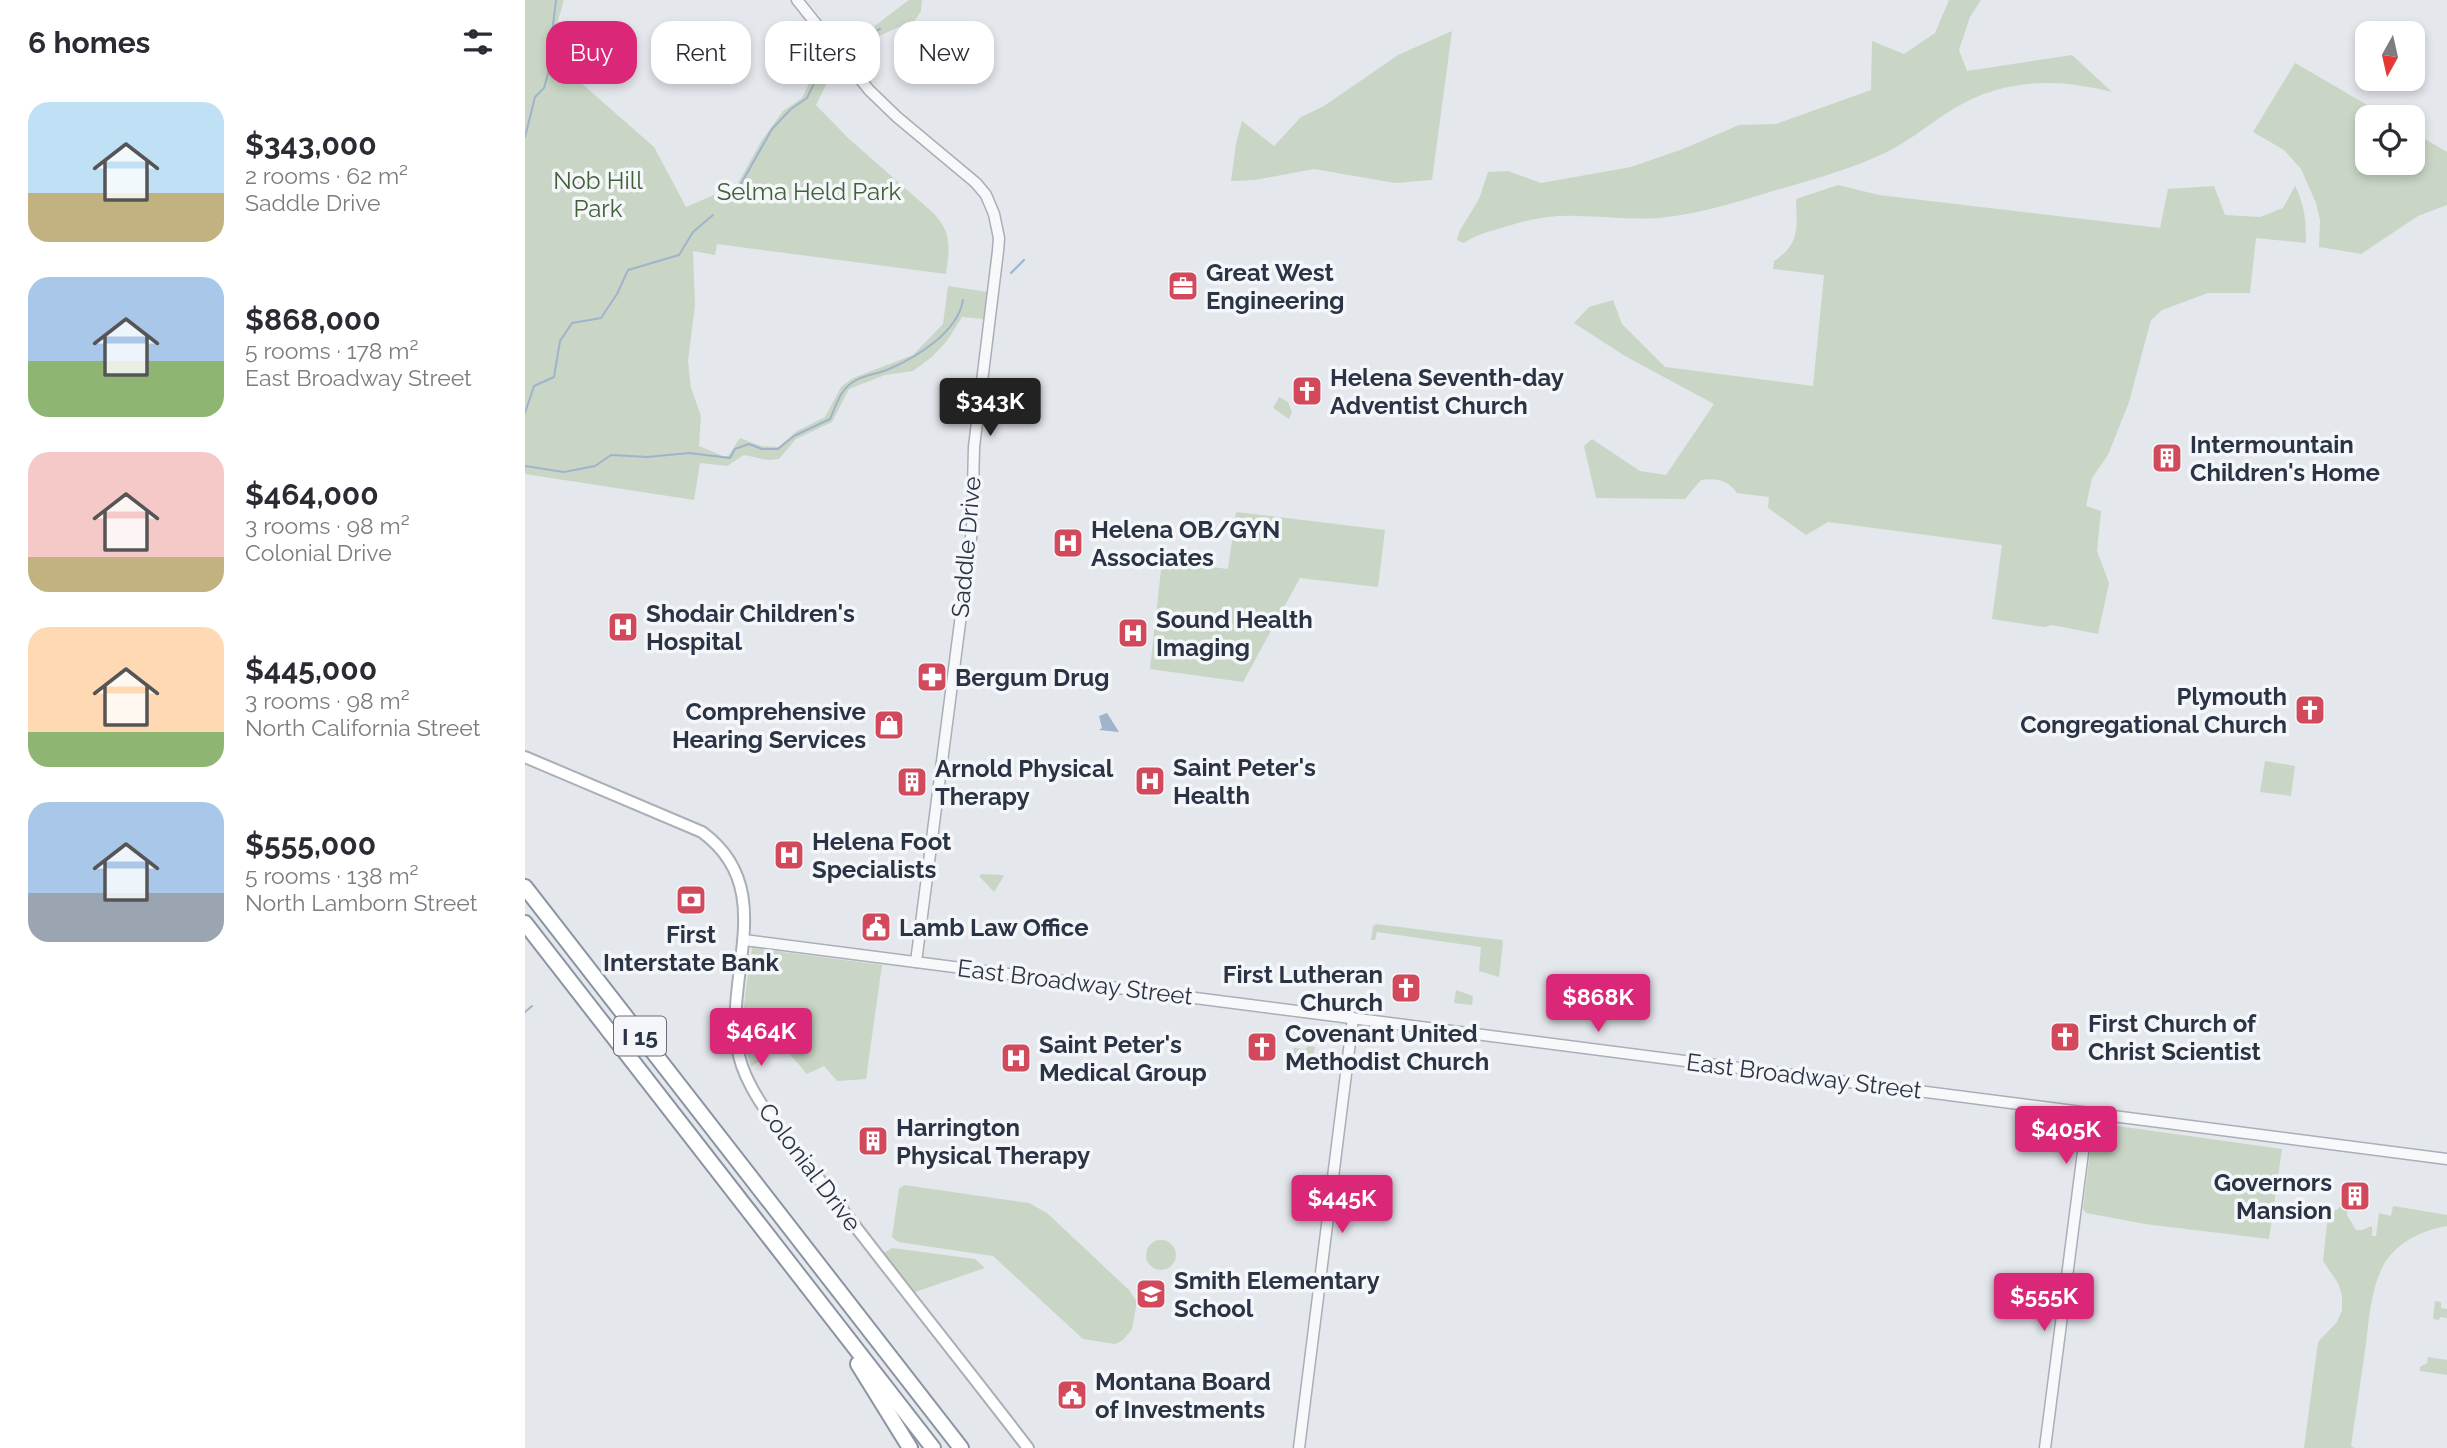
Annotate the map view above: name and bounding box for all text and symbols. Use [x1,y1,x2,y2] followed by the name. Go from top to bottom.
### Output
[546,21,637,84] chip: Buy
[651,21,751,84] chip: Rent
[765,21,880,84] chip: Filters
[894,21,994,84] chip: New
[2355,21,2425,91] north arrow
[2355,21,2425,175] map controls
[459,23,497,61] icon: filters
[28,25,150,60] text: 6 homes
[2355,105,2425,175] button: locate
[245,127,377,162] text: $343,000
[84,130,168,214] icon: home
[245,162,408,189] text: 2 rooms · 62 m²
[553,166,643,223] park label: Nob Hill Park
[717,177,902,206] park label: Selma Held Park
[245,189,381,216] text: Saddle Drive
[1206,258,1345,315] place label: Great West Engineering
[1166,269,1200,303] office icon: Great West Engineering
[245,302,381,337] text: $868,000
[84,305,168,389] icon: home
[245,337,418,364] text: 5 rooms · 178 m²
[1330,363,1564,420] place label: Helena Seventh-day Adventist Church
[245,364,472,391] text: East Broadway Street
[1290,374,1324,408] church icon: Helena Seventh-day Adventist Church
[941,378,1039,438] pin: $343K
[956,387,1024,414] text: $343K
[2190,430,2380,487] place label: Intermountain Children's Home
[2150,441,2184,475] building icon: Intermountain Children's Home
[945,475,987,619] street label: Saddle Drive
[245,477,379,512] text: $464,000
[84,480,168,564] icon: home
[245,512,410,539] text: 3 rooms · 98 m²
[1091,515,1280,572] place label: Helena OB/GYN Associates
[1051,526,1085,560] hospital icon: Helena OB/GYN Associates
[245,539,392,566] text: Colonial Drive
[646,599,855,656] place label: Shodair Children's Hospital
[1156,605,1313,662] place label: Sound Health Imaging
[606,610,640,644] hospital icon: Shodair Children's Hospital
[1116,616,1150,650] hospital icon: Sound Health Imaging
[245,652,377,687] text: $445,000
[84,655,168,739] icon: home
[915,660,949,694] pharmacy icon: Bergum Drug
[955,663,1109,692] place label: Bergum Drug
[2020,682,2287,739] place label: Plymouth Congregational Church
[245,687,410,714] text: 3 rooms · 98 m²
[2293,693,2327,727] church icon: Plymouth Congregational Church
[672,697,866,754] place label: Comprehensive Hearing Services
[872,708,906,742] shop icon: Comprehensive Hearing Services
[245,714,480,741] text: North California Street
[1173,753,1316,810] place label: Saint Peter's Health
[935,754,1114,811] place label: Arnold Physical Therapy
[1133,764,1167,798] hospital icon: Saint Peter's Health
[895,765,929,799] building icon: Arnold Physical Therapy
[245,827,376,862] text: $555,000
[812,827,951,884] place label: Helena Foot Specialists
[84,830,168,914] icon: home
[772,838,806,872] hospital icon: Helena Foot Specialists
[245,862,419,889] text: 5 rooms · 138 m²
[674,883,708,917] bank icon: First Interstate Bank
[245,889,477,916] text: North Lamborn Street
[859,910,893,944] public building icon: Lamb Law Office
[899,913,1089,942] place label: Lamb Law Office
[603,920,780,977] place label: First Interstate Bank
[956,953,1194,1011] street label: East Broadway Street
[1223,960,1383,1017] place label: First Lutheran Church
[1389,971,1423,1005] church icon: First Lutheran Church
[1549,974,1647,1034] pin: $868K
[1562,983,1634,1010] text: $868K
[712,1009,810,1068] pin: $464K
[2088,1009,2261,1066] place label: First Church of Christ Scientist
[614,1016,666,1056] road number: I 15
[726,1017,796,1044] text: $464K
[1285,1019,1489,1076] place label: Covenant United Methodist Church
[2048,1020,2082,1054] church icon: First Church of Christ Scientist
[1039,1030,1207,1087] place label: Saint Peter's Medical Group
[1245,1030,1279,1064] church icon: Covenant United Methodist Church
[999,1041,1033,1075] hospital icon: Saint Peter's Medical Group
[1685,1047,1923,1105] street label: East Broadway Street
[752,1097,868,1237] street label: Colonial Drive
[2017,1106,2115,1166] pin: $405K
[896,1113,1090,1170] place label: Harrington Physical Therapy
[2031,1115,2101,1142] text: $405K
[856,1124,890,1158] building icon: Harrington Physical Therapy
[2214,1168,2332,1225] place label: Governors Mansion
[1293,1176,1391,1235] pin: $445K
[2338,1179,2372,1213] building icon: Governors Mansion
[1308,1184,1376,1211] text: $445K
[1174,1266,1380,1323] place label: Smith Elementary School
[1995,1274,2093,1333] pin: $555K
[1134,1277,1168,1311] school or university icon: Smith Elementary School
[2010,1282,2078,1309] text: $555K
[1095,1367,1271,1424] place label: Montana Board of Investments
[1055,1378,1089,1412] public building icon: Montana Board of Investments

